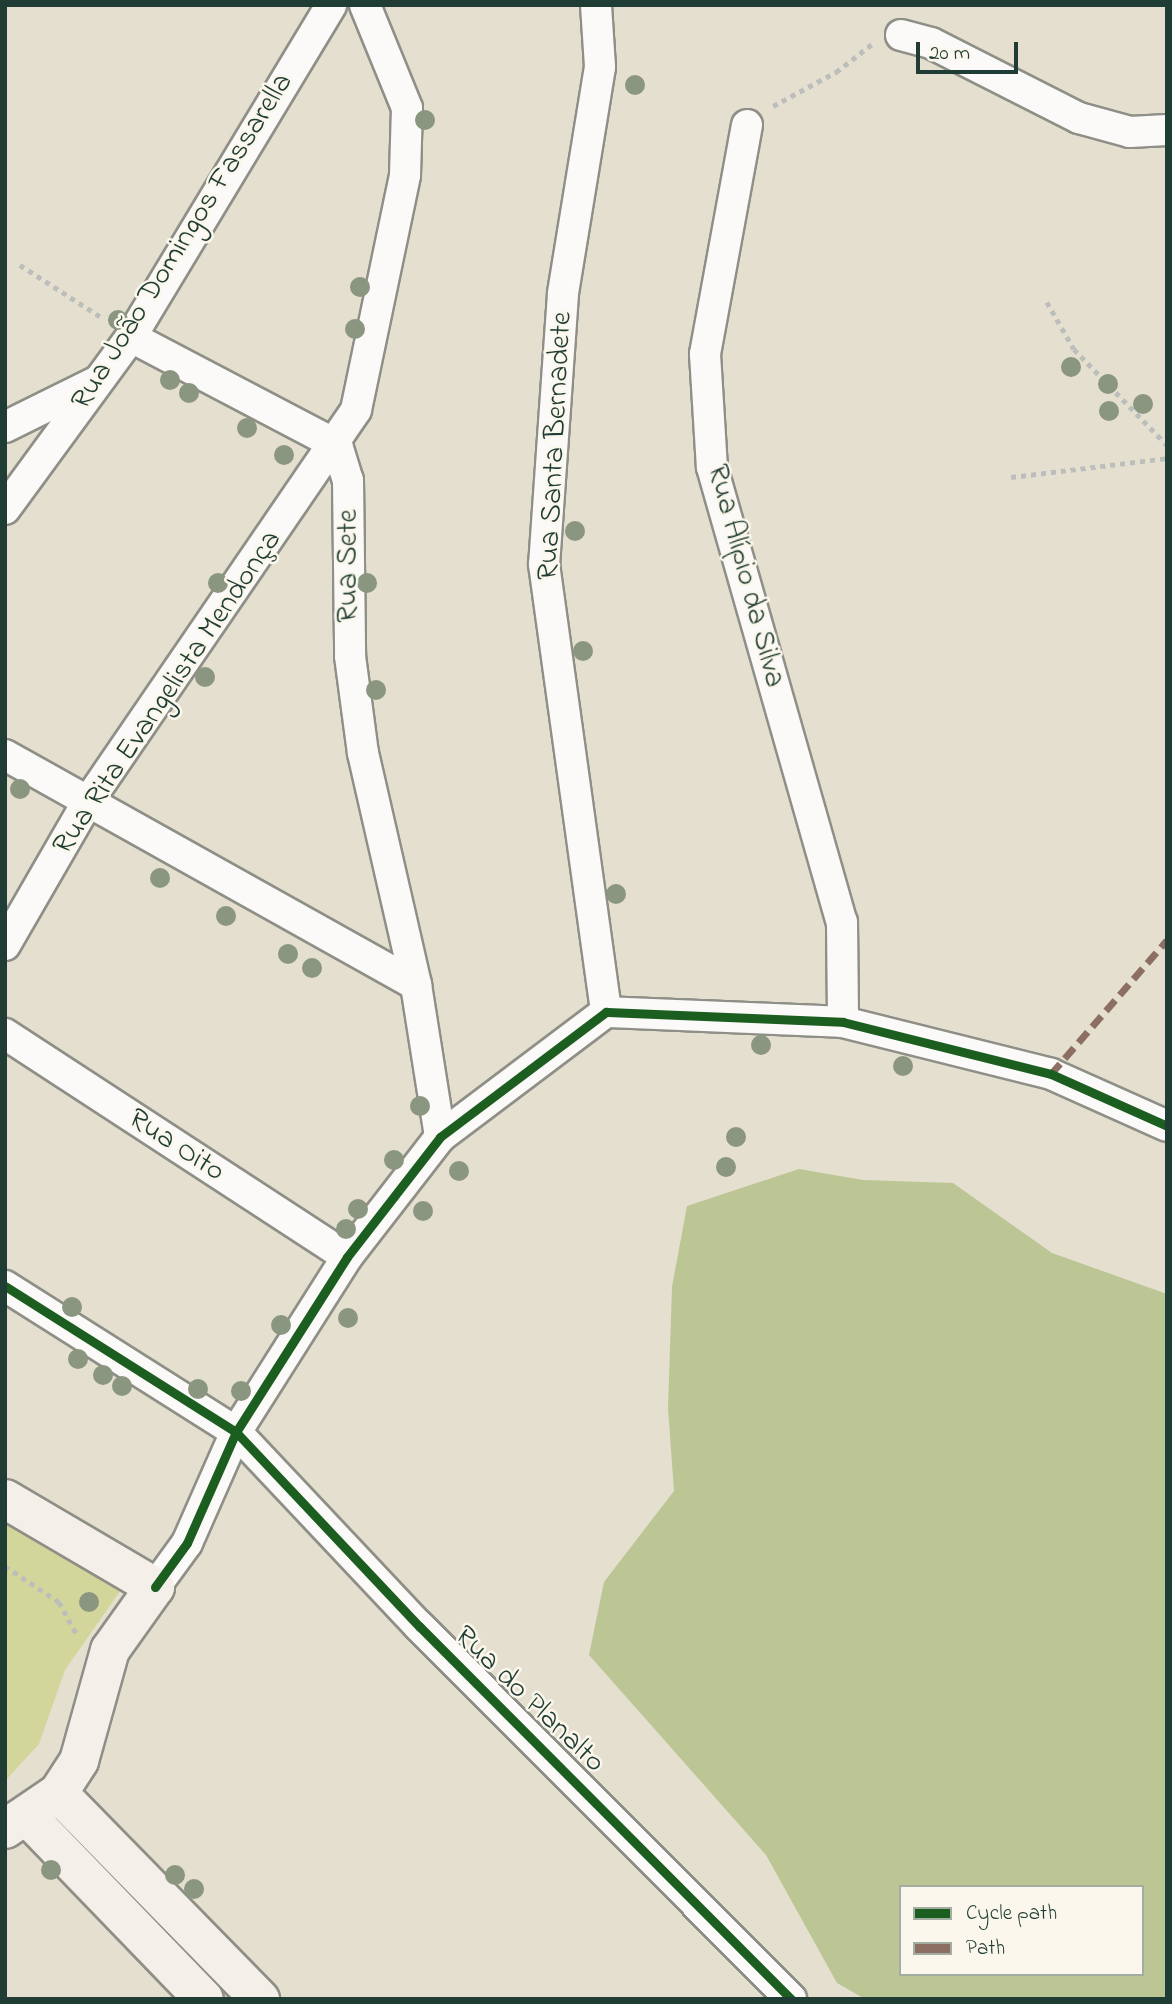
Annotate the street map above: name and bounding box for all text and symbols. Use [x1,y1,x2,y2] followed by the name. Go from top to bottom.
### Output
[920,28,1021,72] scale bar
[929,39,970,69] text: 20 m
[64,67,302,417] street label: Rua João Domingos Fassarella
[531,311,581,581] street label: Rua Santa Bernadete
[698,461,792,691] street label: Rua Alípio da Silva
[331,509,367,623] street label: Rua Sete
[46,524,290,862] street label: Rua Rita Evangelista Mendonça
[121,1101,231,1191] street label: Rua Oito
[446,1619,612,1781] street label: Rua do Planalto
[899,1885,1144,1976] legend
[966,1899,1057,1929] text: Cycle path
[966,1934,1005,1964] text: Path

